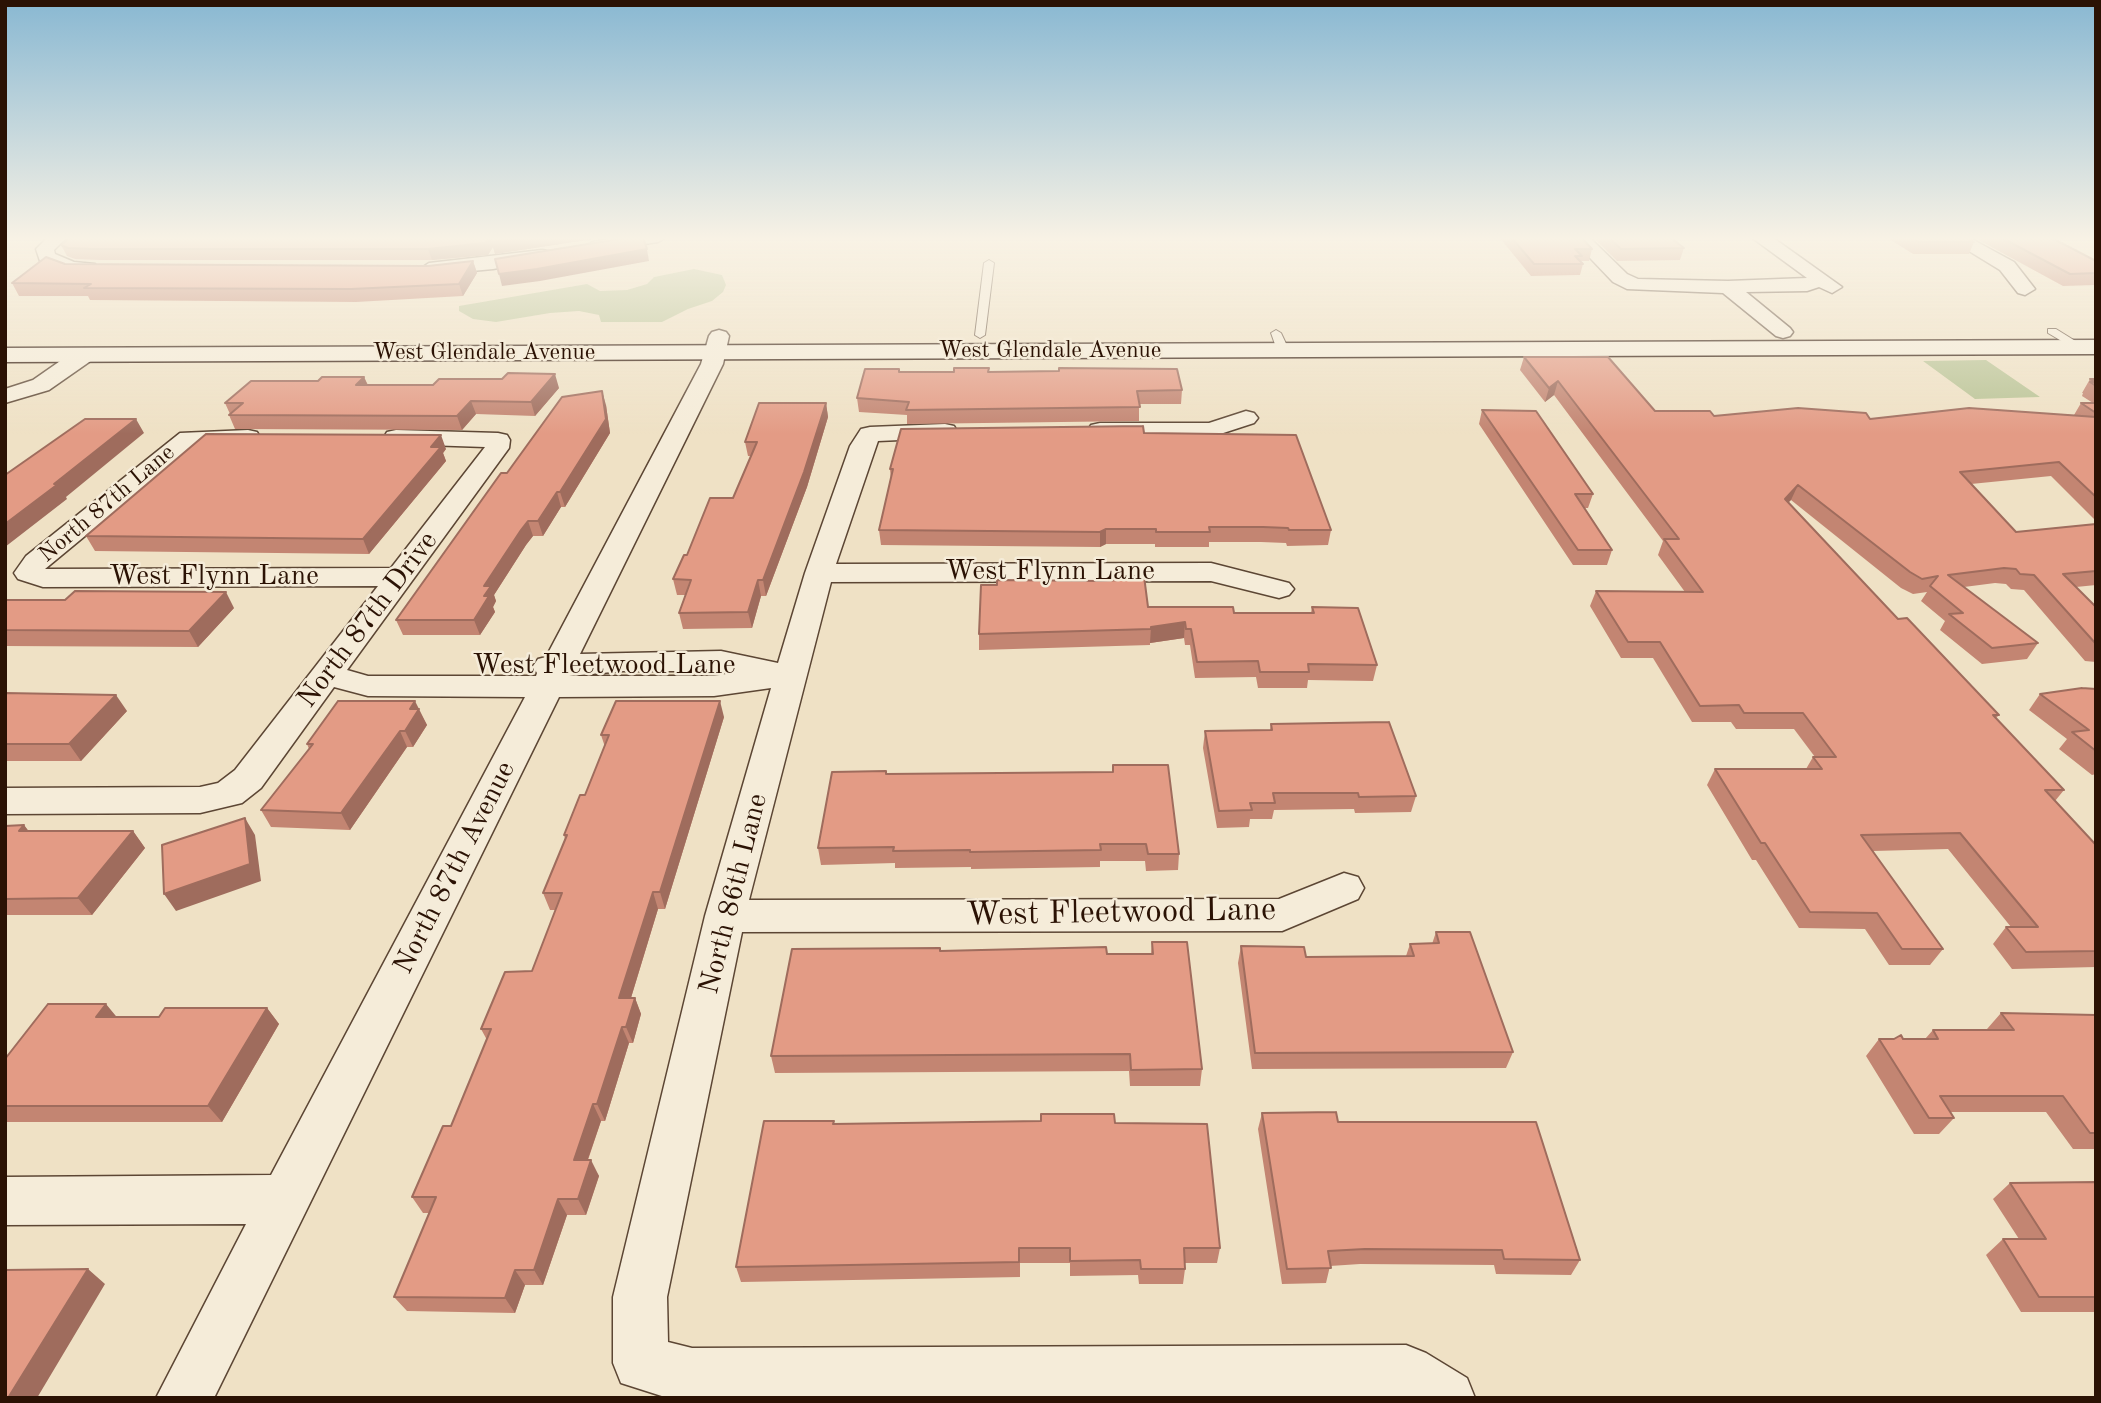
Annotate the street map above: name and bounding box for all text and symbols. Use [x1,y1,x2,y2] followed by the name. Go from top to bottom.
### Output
[939,337,1161,365] street label: West Glendale Avenue
[373,339,595,367] street label: West Glendale Avenue
[33,439,181,569] street label: North 87th Lane
[291,525,445,715] street label: North 87th Drive
[945,555,1155,589] street label: West Flynn Lane
[109,560,319,594] street label: West Flynn Lane
[472,649,736,683] street label: West Fleetwood Lane
[387,756,523,980] street label: North 87th Avenue
[693,790,775,998] street label: North 86th Lane
[966,890,1276,936] street label: West Fleetwood Lane

